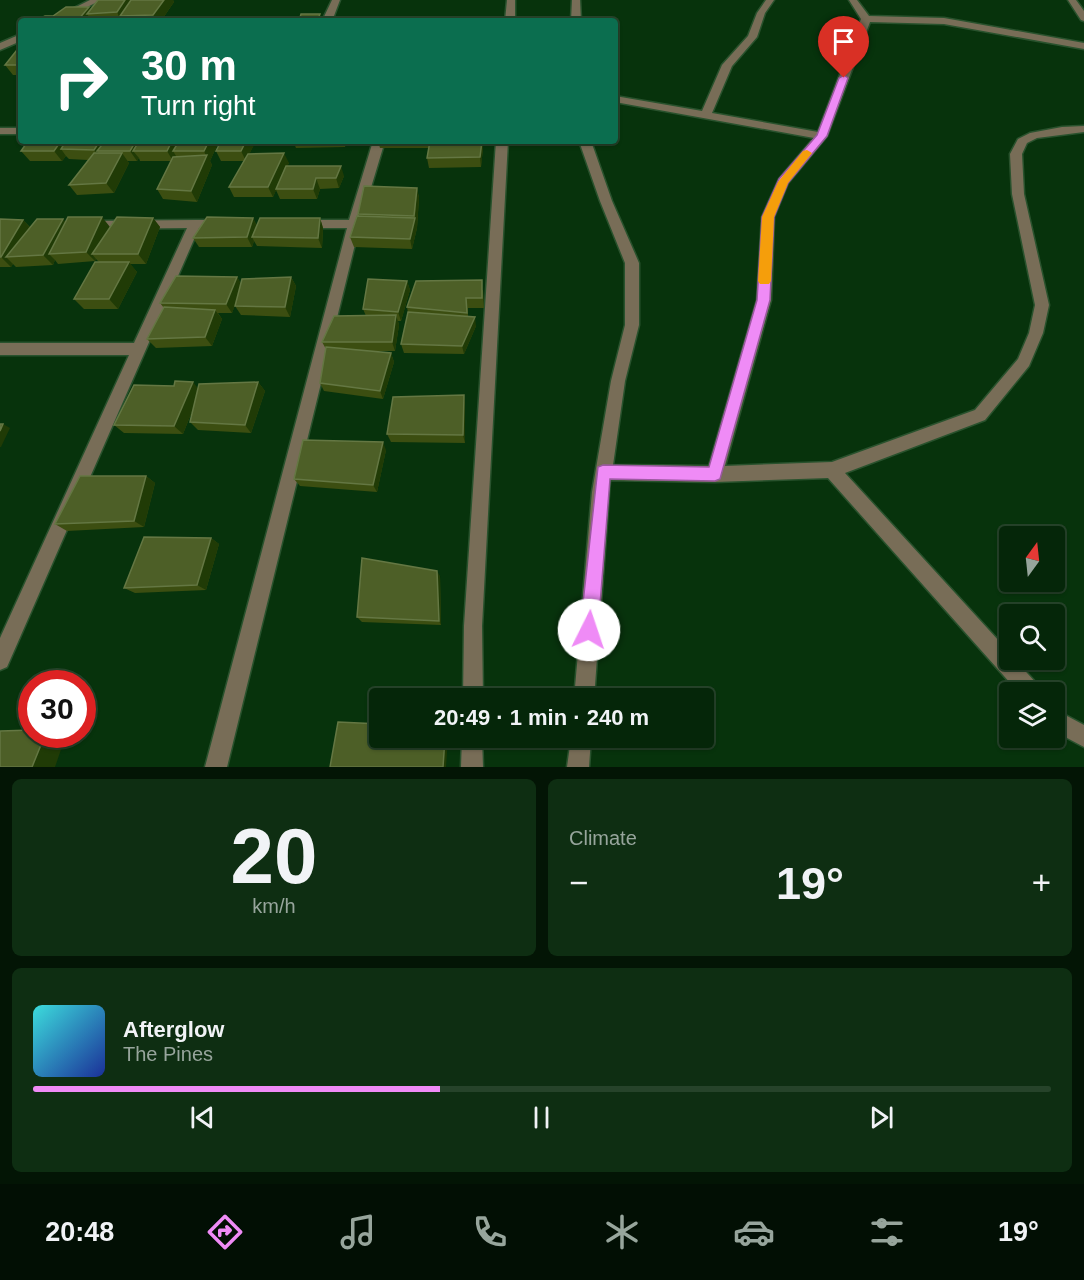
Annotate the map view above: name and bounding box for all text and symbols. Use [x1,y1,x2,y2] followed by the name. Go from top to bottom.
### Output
[818,16,869,78] pin
[827,25,860,58] icon: arrive
[42,42,120,120] icon: right
[141,42,237,89] text: 30 m
[141,91,256,121] text: Turn right
[999,526,1065,592] north arrow
[999,526,1065,748] map controls
[557,598,621,662] position arrow
[999,604,1065,670] button: search
[18,670,96,748] speed limit sign: 30
[999,682,1065,748] button: layers
[434,705,649,730] text: 20:49 · 1 min · 240 m
[231,812,317,900] text: 20
[569,827,637,849] text: Climate
[776,858,844,909] text: 19°
[569,864,588,901] text: −
[1032,864,1051,901] text: +
[252,895,296,917] text: km/h
[123,1017,224,1042] text: Afterglow
[123,1043,213,1065] text: The Pines
[186,1101,219,1134] icon: previous
[525,1101,558,1134] icon: pause
[865,1101,898,1134] icon: next
[204,1211,246,1253] icon: directions
[337,1211,379,1253] icon: music
[469,1211,511,1253] icon: phone
[601,1211,643,1253] icon: climate
[733,1211,775,1253] icon: car
[866,1211,908,1253] icon: filters
[45,1217,114,1247] text: 20:48
[998,1217,1039,1247] text: 19°

